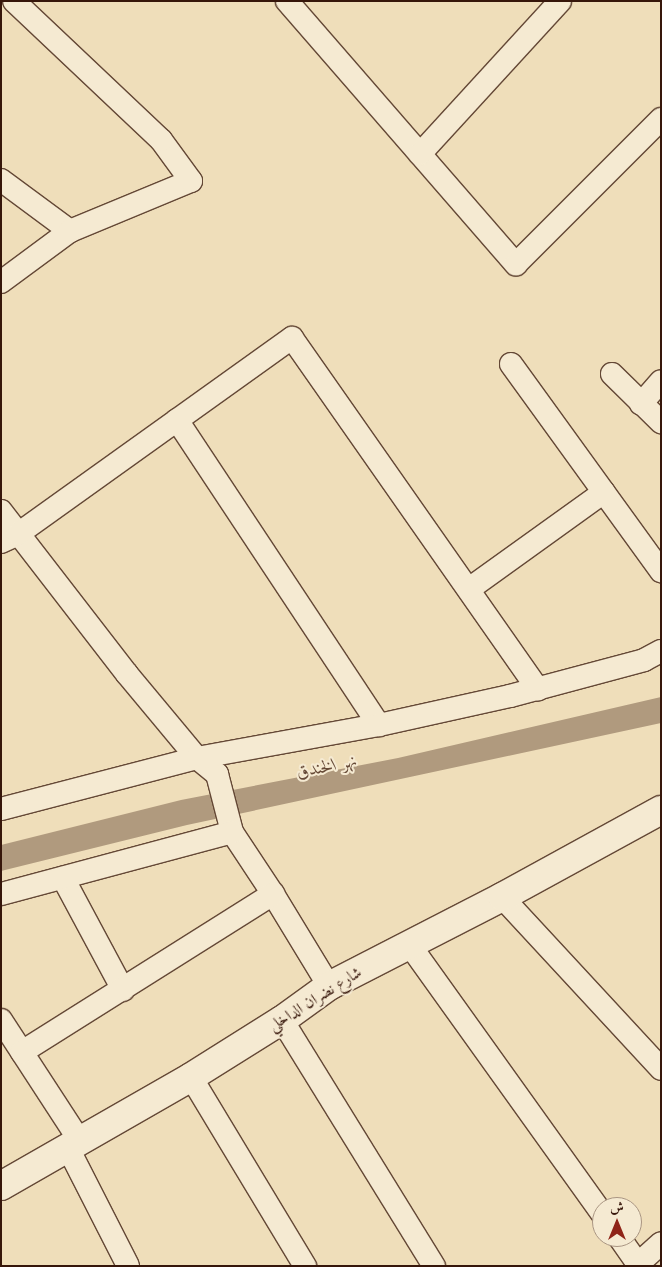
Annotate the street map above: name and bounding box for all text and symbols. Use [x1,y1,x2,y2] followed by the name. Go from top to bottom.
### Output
[295,750,359,784] water label: نهر الخندق
[265,963,365,1035] street label: شارع نضران الداخلي
[592,1197,642,1247] north arrow
[610,1198,624,1217] text: ش

